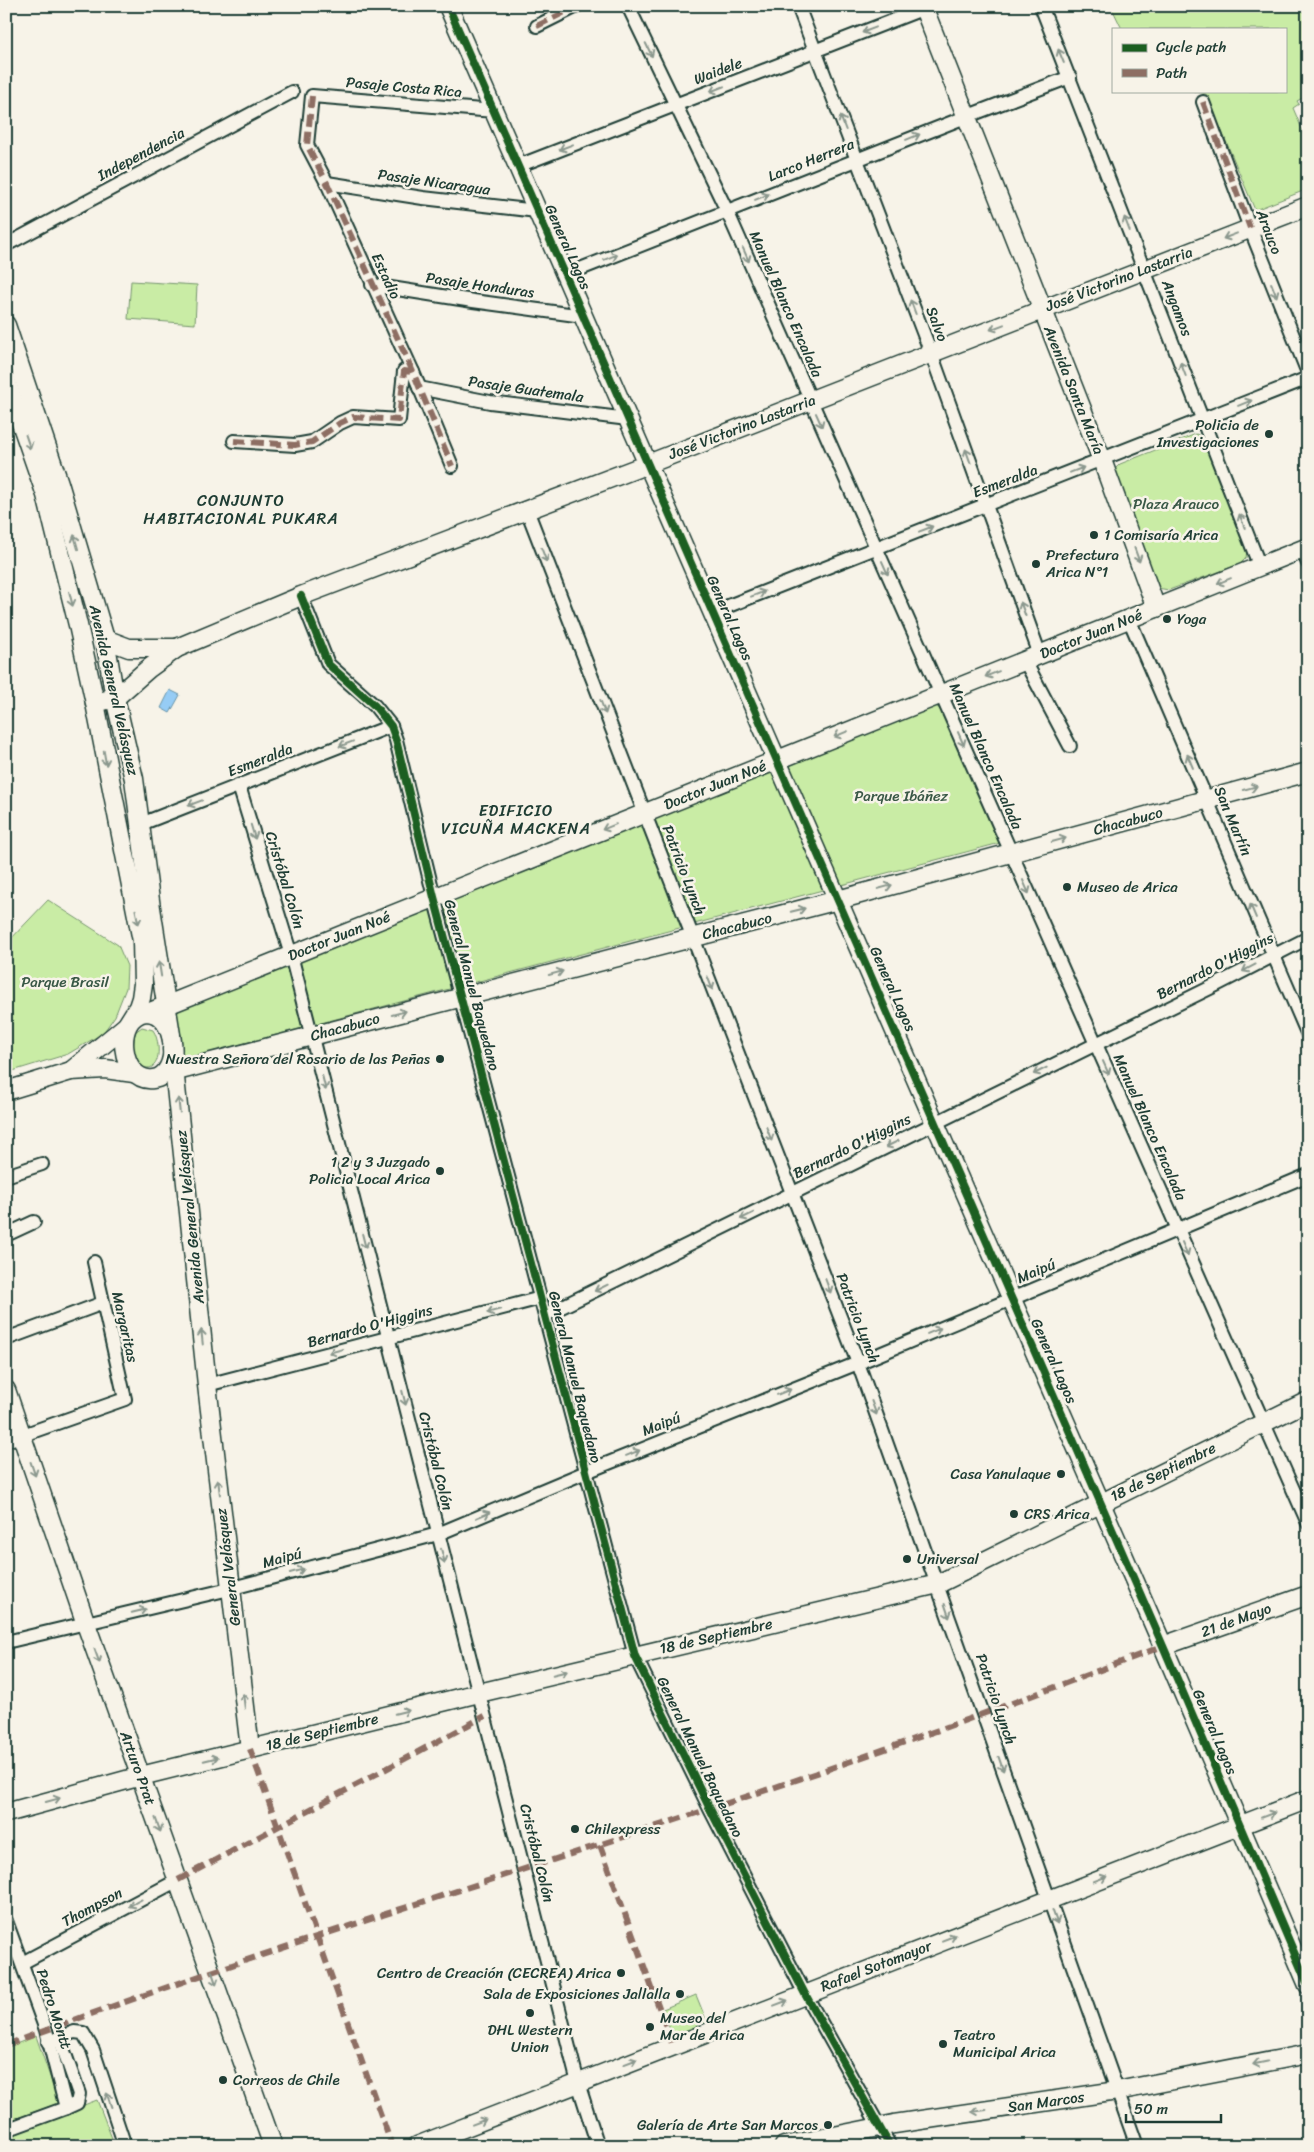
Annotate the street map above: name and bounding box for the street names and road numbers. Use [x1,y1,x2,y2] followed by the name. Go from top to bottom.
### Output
[690,50,746,92] street label: Waidele
[345,69,464,105] street label: Pasaje Costa Rica
[92,120,190,188] street label: Independencia
[764,131,859,189] street label: Larco Herrera
[376,161,492,203] street label: Pasaje Nicaragua
[538,200,598,294] street label: General Lagos
[1248,205,1290,259] street label: Arauco
[742,226,830,382] street label: Manuel Blanco Encalada
[1041,239,1197,319] street label: José Victorino Lastarria
[364,248,408,304] street label: Estadio
[424,265,537,306] street label: Pasaje Honduras
[1154,275,1200,340] street label: Angamos
[918,303,956,346] street label: Salvo
[1036,321,1112,459] street label: Avenida Santa María
[467,368,586,410] street label: Pasaje Guatemala
[664,387,820,467] street label: José Victorino Lastarria
[969,457,1042,505] street label: Esmeralda
[700,571,760,665] street label: General Lagos
[81,601,147,779] street label: Avenida General Velásquez
[1036,601,1147,666] street label: Doctor Juan Noé
[942,678,1030,834] street label: Manuel Blanco Encalada
[224,736,297,784] street label: Esmeralda
[660,752,771,817] street label: Doctor Juan Noé
[1207,782,1259,860] street label: San Martín
[1090,799,1166,843] street label: Chacabuco
[655,821,713,919] street label: Patricio Lynch
[258,828,312,932] street label: Cristóbal Colón
[437,896,508,1074] street label: General Manuel Baquedano
[284,903,395,968] street label: Doctor Juan Noé
[699,905,775,947] street label: Chacabuco
[1152,925,1278,1007] street label: Bernardo O'Higgins
[863,942,923,1036] street label: General Lagos
[307,1005,383,1049] street label: Chacabuco
[1106,1049,1194,1205] street label: Manuel Blanco Encalada
[788,1106,916,1186] street label: Bernardo O'Higgins
[168,1128,212,1306] street label: Avenida General Velásquez
[1013,1251,1060,1291] street label: Maipú
[829,1269,887,1367] street label: Patricio Lynch
[541,1288,609,1466] street label: General Manuel Baquedano
[104,1289,146,1365] street label: Margaritas
[304,1297,436,1355] street label: Bernardo O'Higgins
[1024,1314,1084,1408] street label: General Lagos
[638,1404,685,1444] street label: Maipú
[411,1409,461,1513] street label: Cristóbal Colón
[1106,1435,1221,1509] street label: 18 de Septiembre
[208,1506,248,1627] street label: General Velásquez
[259,1540,306,1576] street label: Maipú
[1197,1595,1276,1645] street label: 21 de Mayo
[657,1610,775,1662] street label: 18 de Septiembre
[968,1650,1024,1748] street label: Patricio Lynch
[650,1672,751,1842] street label: General Manuel Baquedano
[1185,1685,1245,1779] street label: General Lagos
[263,1705,381,1759] street label: 18 de Septiembre
[112,1726,164,1809] street label: Arturo Prat
[512,1801,562,1905] street label: Cristóbal Colón
[57,1880,127,1934] street label: Thompson
[816,1933,936,1999] street label: Rafael Sotomayor
[29,1965,79,2053] street label: Pedro Montt
[1006,2084,1086,2120] street label: San Marcos

